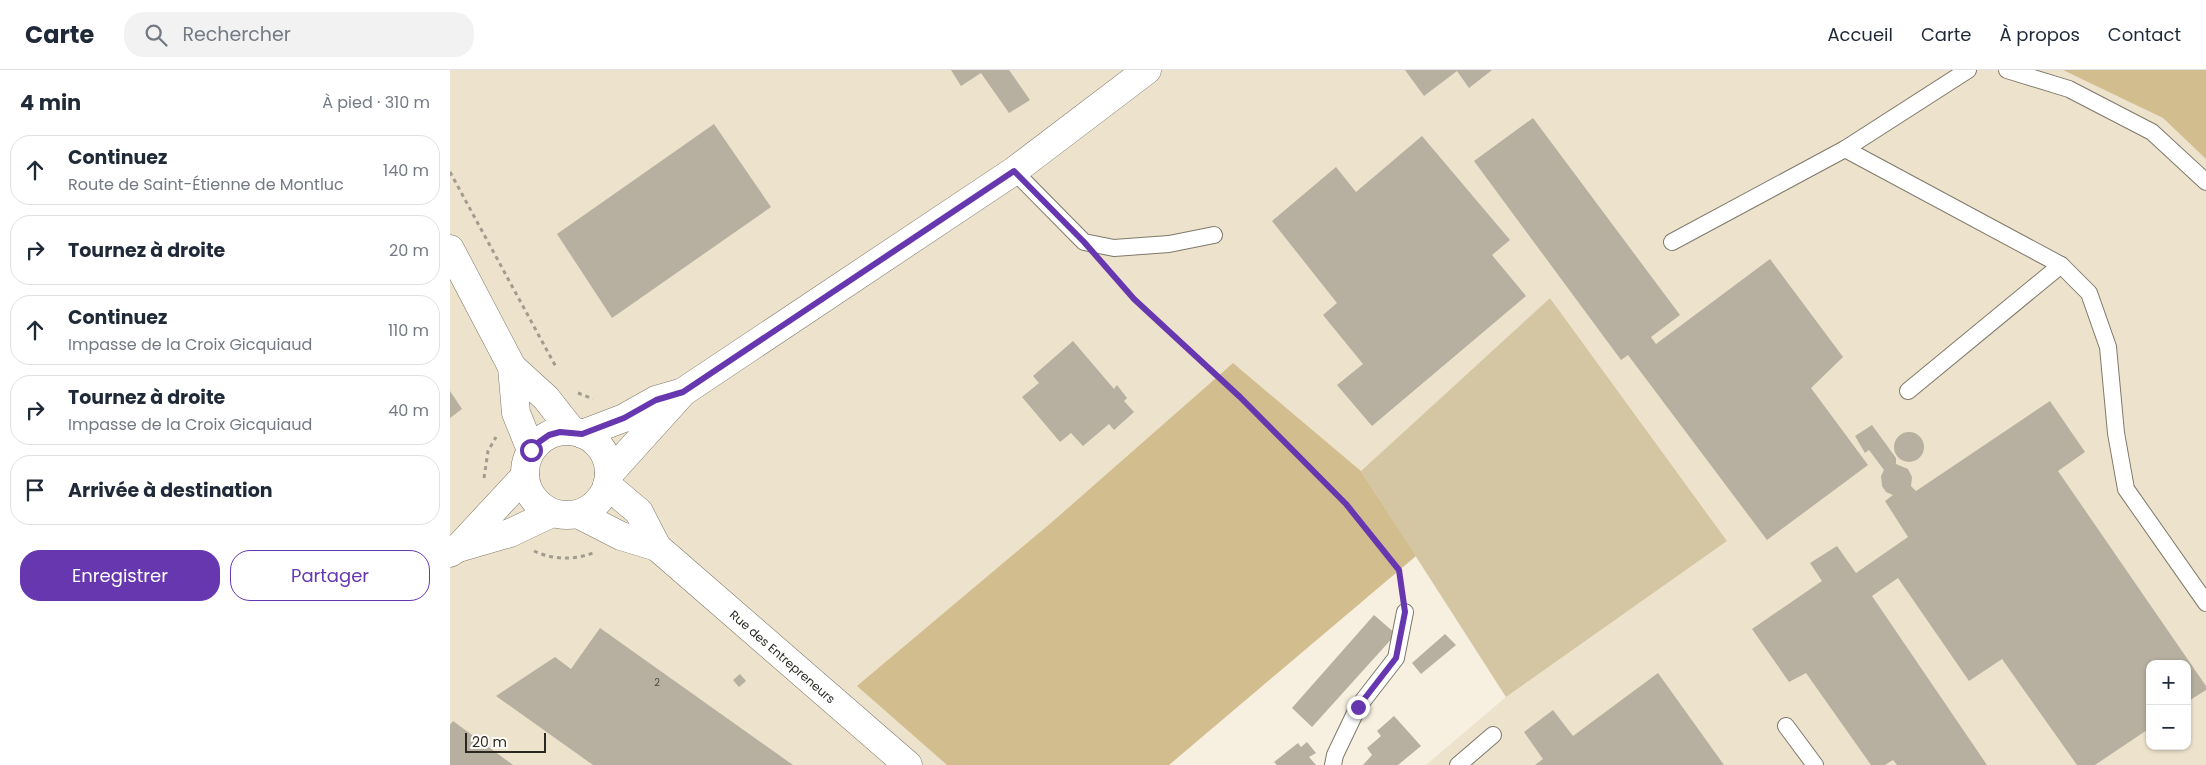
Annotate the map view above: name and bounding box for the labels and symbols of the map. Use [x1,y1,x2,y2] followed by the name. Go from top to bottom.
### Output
[520,439,543,462] route start
[727,606,839,707] street label: Rue des Entrepreneurs
[654,675,660,690] house number: 2
[1347,696,1370,719] route end
[465,730,546,753] scale bar

